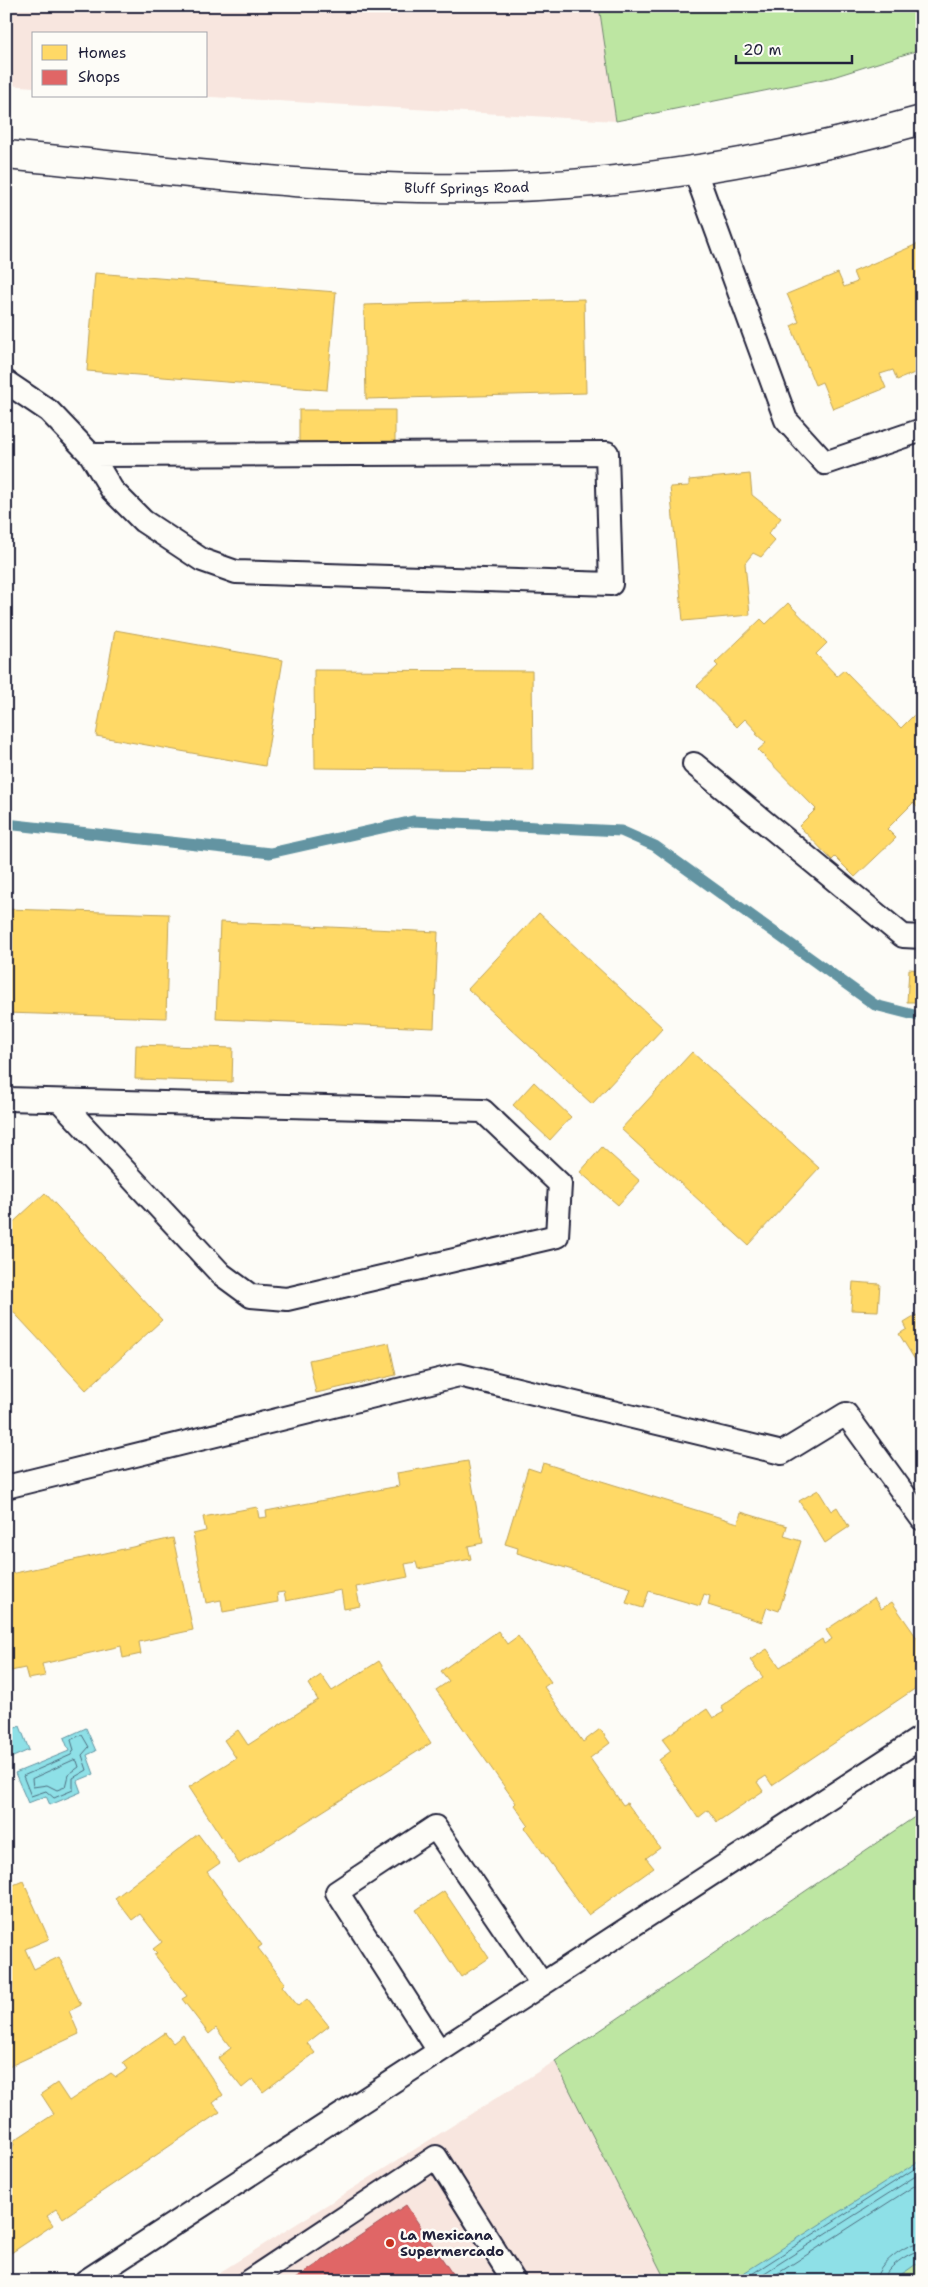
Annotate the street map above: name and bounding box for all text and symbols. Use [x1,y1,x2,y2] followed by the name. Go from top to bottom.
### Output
[32,32,208,98] legend
[736,32,852,64] scale bar
[743,40,782,60] text: 20 m
[78,43,126,63] text: Homes
[78,67,120,87] text: Shops
[404,178,530,197] street label: Bluff Springs Road
[400,2226,504,2260] place label: La Mexicana Supermercado
[384,2237,396,2249] marker: La Mexicana Supermercado

